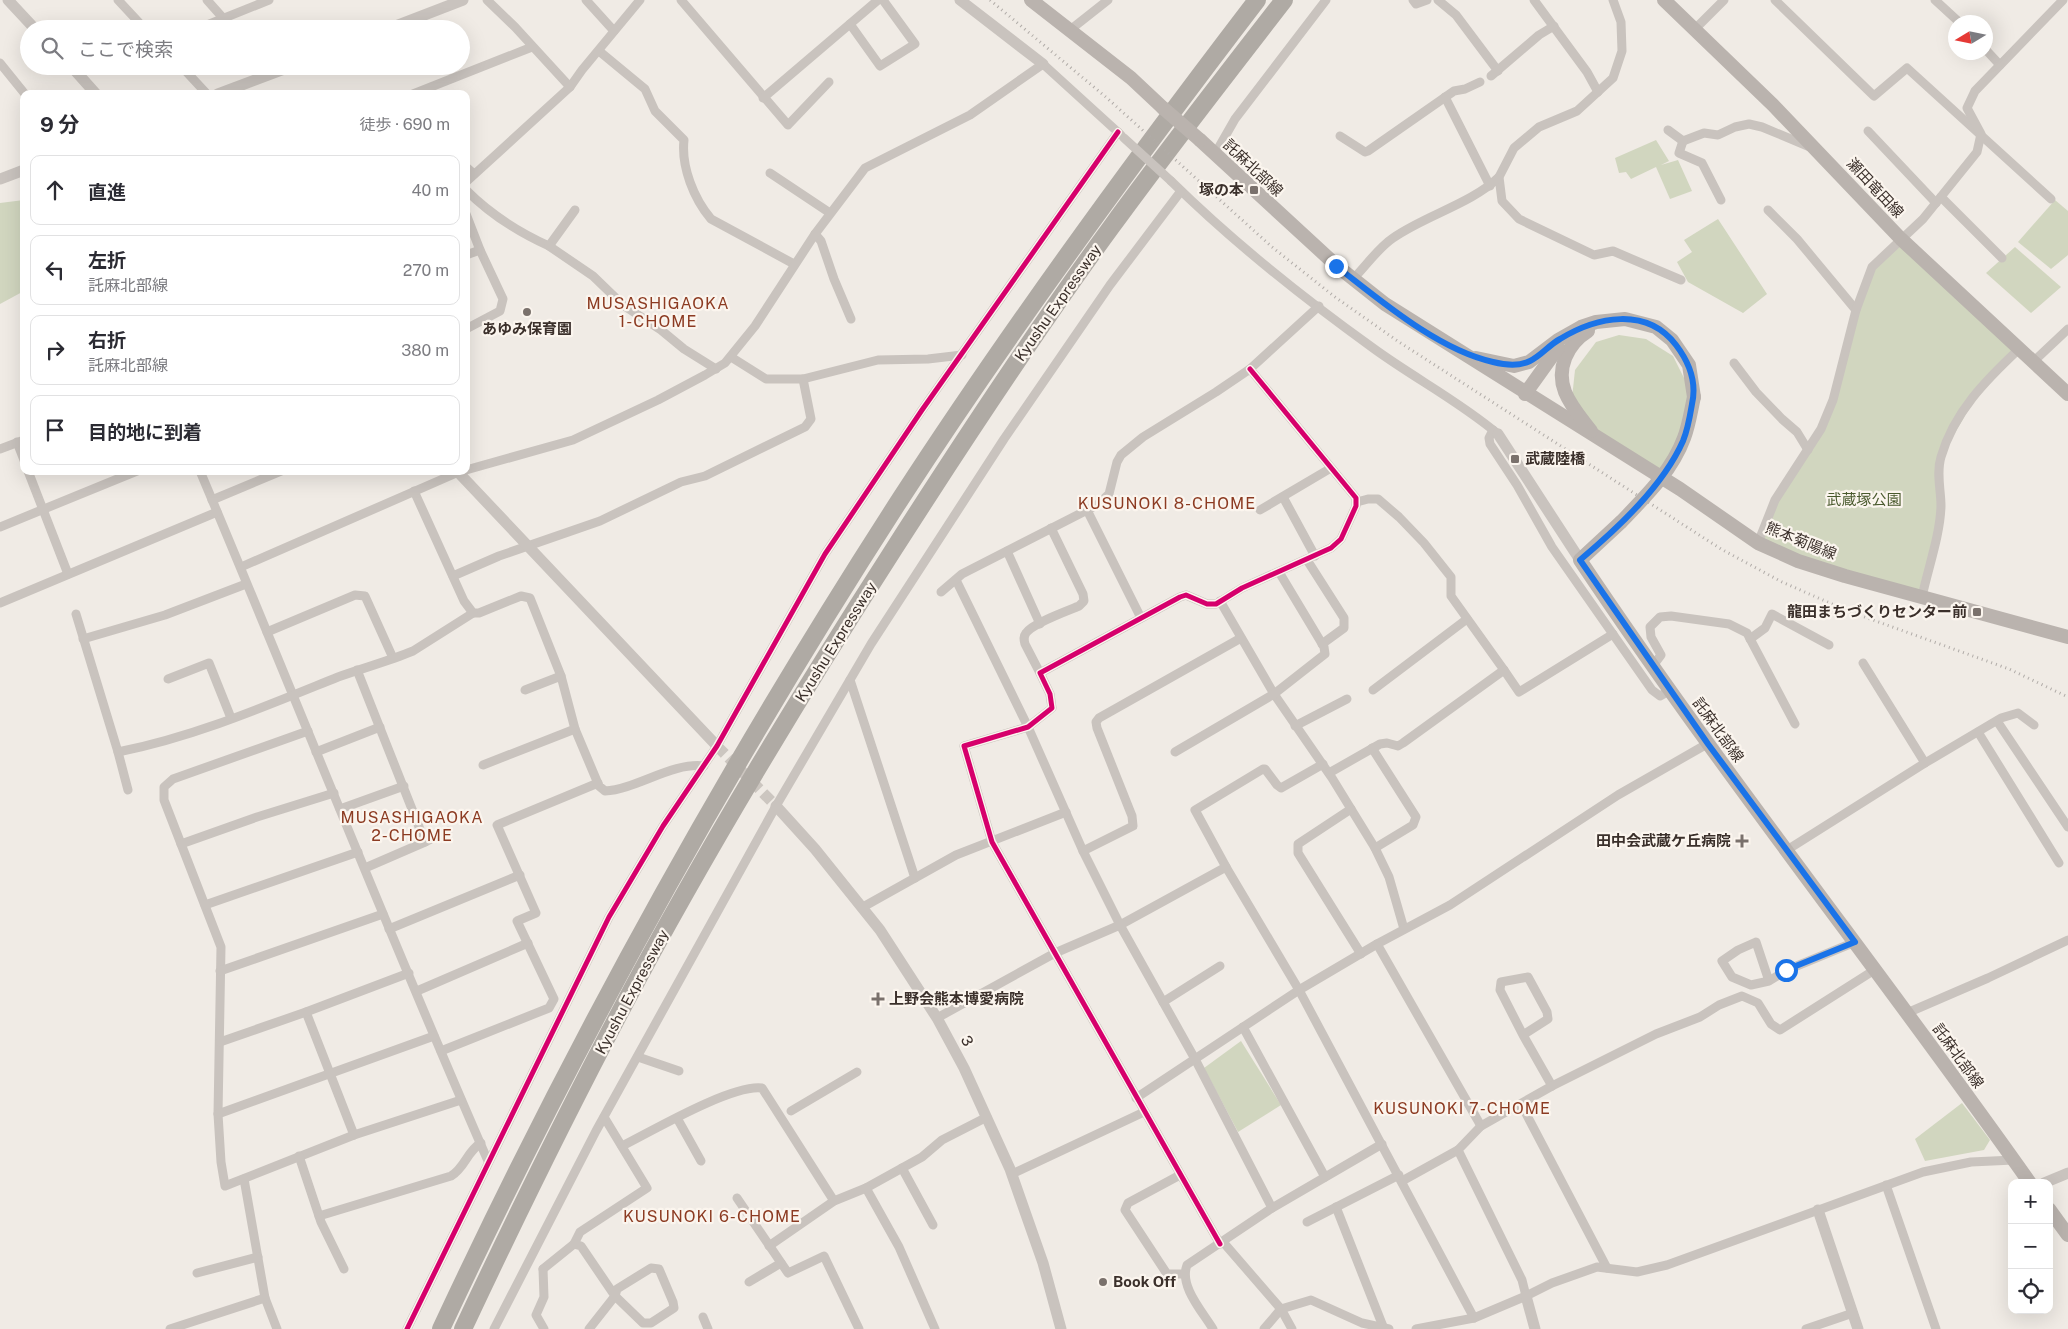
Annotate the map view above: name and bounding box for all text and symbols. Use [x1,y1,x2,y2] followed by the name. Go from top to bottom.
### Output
[1948,15,1993,60] north arrow
[20,20,470,75] search box
[38,34,66,62] icon: search
[78,38,173,60] text: ここで検索
[40,112,80,137] text: 9 分
[359,115,450,134] text: 徒歩 · 690 m
[1220,136,1287,199] street label: 託麻北部線
[1844,154,1907,221] street label: 瀬田竜田線
[41,176,69,204] icon: ahead
[88,181,126,203] text: 直進
[411,181,449,200] text: 40 m
[1199,181,1244,198] place label: 塚の本
[1248,184,1260,196] marker: 塚の本
[1011,241,1104,364] street label: Kyushu Expressway
[88,249,126,271] text: 左折
[1325,255,1348,278] route end
[41,256,69,284] icon: left
[403,261,449,280] text: 270 m
[88,276,168,295] text: 託麻北部線
[586,294,730,331] district label: MUSASHIGAOKA 1-CHOME
[521,306,533,318] marker: あゆみ保育園
[482,320,572,337] place label: あゆみ保育園
[88,329,126,351] text: 右折
[41,336,69,364] icon: right
[401,341,449,360] text: 380 m
[88,356,168,375] text: 託麻北部線
[41,416,69,444] icon: arrive
[88,421,202,443] text: 目的地に到着
[1525,450,1586,467] place label: 武蔵陸橋
[1509,453,1521,465] marker: 武蔵陸橋
[1826,491,1902,508] park label: 武蔵塚公園
[1078,494,1256,513] district label: KUSUNOKI 8-CHOME
[1763,519,1839,562] street label: 熊本菊陽線
[792,579,879,705] street label: Kyushu Expressway
[1787,603,1967,620] place label: 龍田まちづくりセンター前
[1971,606,1983,618] marker: 龍田まちづくりセンター前
[1689,694,1747,765] street label: 託麻北部線
[340,808,484,845] district label: MUSASHIGAOKA 2-CHOME
[1596,832,1731,849] place label: 田中会武蔵ケ丘病院
[1735,834,1749,848] marker: 田中会武蔵ケ丘病院
[592,927,672,1057] street label: Kyushu Expressway
[1775,959,1798,982] route start
[889,990,1024,1007] place label: 上野会熊本博愛病院
[871,992,885,1006] marker: 上野会熊本博愛病院
[1929,1020,1987,1091] street label: 託麻北部線
[958,1033,977,1049] street label: 3
[1373,1099,1551,1118] district label: KUSUNOKI 7-CHOME
[2008,1179,2053,1314] map controls
[2008,1179,2053,1224] button: +
[623,1207,801,1226] district label: KUSUNOKI 6-CHOME
[2008,1224,2053,1269] button: −
[2008,1269,2053,1314] button: locate
[1113,1273,1176,1290] place label: Book Off
[1097,1276,1109,1288] marker: Book Off

